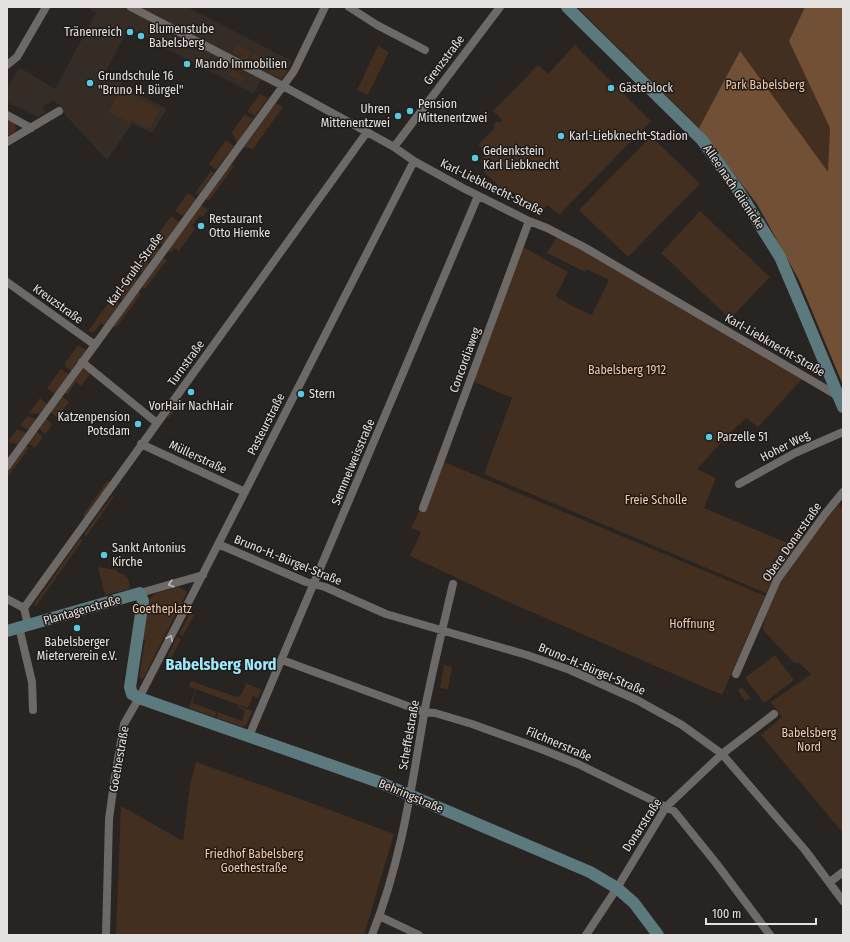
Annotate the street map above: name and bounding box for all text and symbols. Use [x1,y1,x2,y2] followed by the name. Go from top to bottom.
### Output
[149,22,214,50] place label: Blumenstube Babelsberg
[64,25,122,39] place label: Tränenreich
[125,27,135,37] marker: Tränenreich
[136,31,146,41] marker: Blumenstube Babelsberg
[421,32,467,88] street label: Grenzstraße
[195,57,287,71] place label: Mando Immobilien
[182,59,192,69] marker: Mando Immobilien
[98,69,183,97] place label: Grundschule 16 "Bruno H. Bürgel"
[85,78,95,88] marker: Grundschule 16 "Bruno H. Bürgel"
[725,78,805,92] park label: Park Babelsberg
[619,81,673,95] place label: Gästeblock
[606,83,616,93] marker: Gästeblock
[418,97,487,125] place label: Pension Mittenentzwei
[321,102,390,130] place label: Uhren Mittenentzwei
[405,106,415,116] marker: Pension Mittenentzwei
[393,111,403,121] marker: Uhren Mittenentzwei
[569,129,688,143] place label: Karl-Liebknecht-Stadion
[556,131,566,141] marker: Karl-Liebknecht-Stadion
[701,142,767,232] street label: Allee nach Glienicke
[483,144,559,172] place label: Gedenkstein Karl Liebknecht
[470,153,480,163] marker: Gedenkstein Karl Liebknecht
[438,156,546,218] street label: Karl-Liebknecht-Straße
[209,212,270,240] place label: Restaurant Otto Hiemke
[196,221,206,231] marker: Restaurant Otto Hiemke
[104,230,166,308] street label: Karl-Gruhl-Straße
[30,281,86,327] street label: Kreuzstraße
[723,311,828,379] street label: Karl-Liebknecht-Straße
[447,325,483,394] street label: Concordiaweg
[165,337,207,389] street label: Turnstraße
[588,363,666,377] park label: Babelsberg 1912
[186,387,196,397] marker: VorHair NachHair
[309,387,335,401] place label: Stern
[296,389,306,399] marker: Stern
[244,391,288,457] street label: Pasteurstraße
[149,399,234,413] place label: VorHair NachHair
[58,410,130,438] place label: Katzenpension Potsdam
[329,417,378,507] street label: Semmelweisstraße
[133,419,143,429] marker: Katzenpension Potsdam
[758,428,812,464] street label: Hoher Weg
[717,430,768,444] place label: Parzelle 51
[704,432,714,442] marker: Parzelle 51
[167,438,229,477] street label: Müllerstraße
[625,493,687,507] park label: Freie Scholle
[760,500,824,584] street label: Obere Donarstraße
[232,532,344,588] street label: Bruno-H.-Bürgel-Straße
[112,541,186,569] place label: Sankt Antonius Kirche
[99,550,109,560] marker: Sankt Antonius Kirche
[168,579,175,588] one-way arrow
[42,592,122,628] street label: Plantagenstraße
[132,602,192,616] park label: Goetheplatz
[669,617,715,631] park label: Hoffnung
[72,623,82,633] marker: Babelsberger Mieterverein e.V.
[37,635,118,663] place label: Babelsberger Mieterverein e.V.
[165,635,173,642] one-way arrow
[536,640,648,698] street label: Bruno-H.-Bürgel-Straße
[165,655,277,674] district label: Babelsberg Nord
[396,699,422,771] street label: Scheffelstraße
[524,724,594,764] street label: Filchnerstraße
[106,725,132,793] street label: Goethestraße
[781,726,837,754] park label: Babelsberg Nord
[377,776,446,816] street label: Behringstraße
[620,796,664,854] street label: Donarstraße
[205,847,304,875] park label: Friedhof Babelsberg Goethestraße
[706,900,816,926] scale bar
[712,907,741,921] text: 100 m

